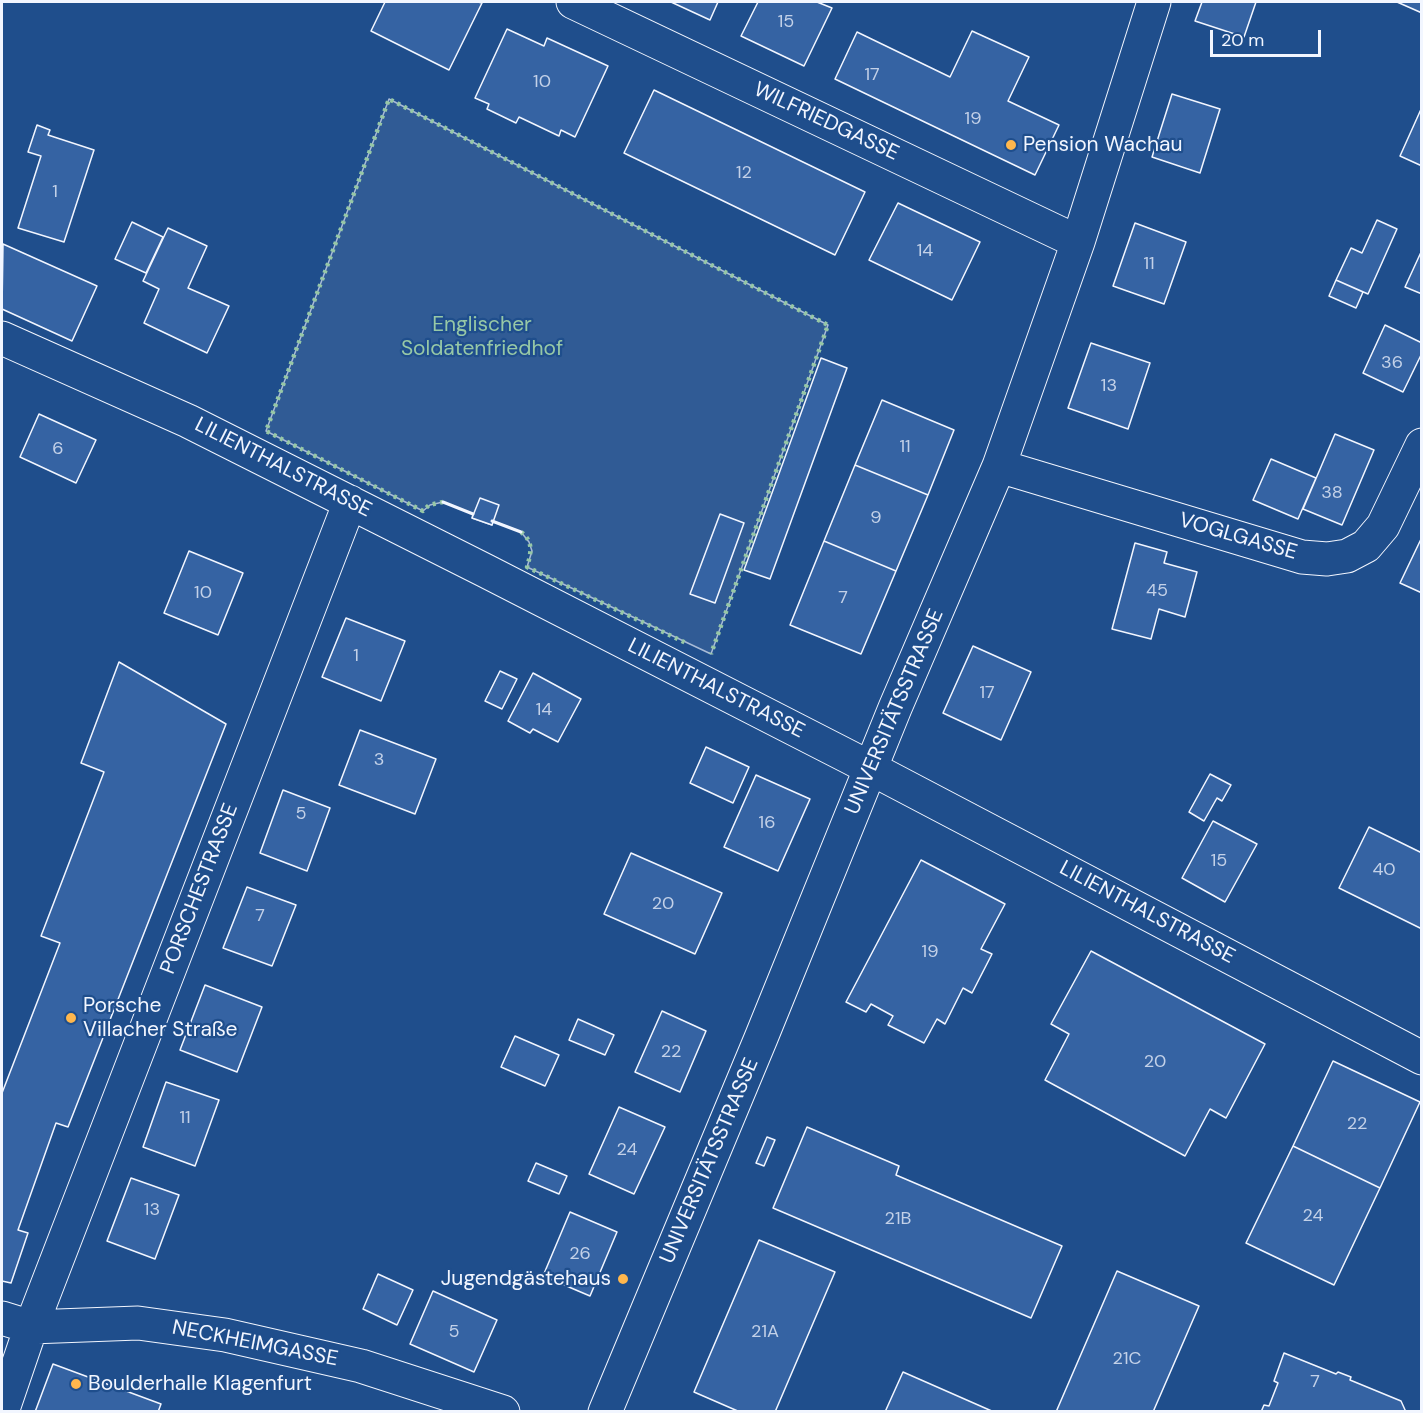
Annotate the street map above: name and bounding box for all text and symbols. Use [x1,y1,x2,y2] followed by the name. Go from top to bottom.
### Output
[778,11,794,33] house number: 15
[1213,18,1324,56] scale bar
[1221,28,1264,52] text: 20 m
[864,64,880,86] house number: 17
[533,71,551,93] house number: 10
[749,77,903,167] street label: WILFRIEDGASSE
[965,108,981,130] house number: 19
[1023,132,1182,158] place label: Pension Wachau
[1004,138,1018,152] marker: Pension Wachau
[736,162,752,184] house number: 12
[52,181,58,203] house number: 1
[917,240,933,262] house number: 14
[1143,253,1155,275] house number: 11
[401,312,563,362] park label: Englischer Soldatenfriedhof
[1381,352,1403,374] house number: 36
[1101,375,1117,397] house number: 13
[190,412,376,524] street label: LILIENTHALSTRASSE
[899,436,911,458] house number: 11
[52,438,64,460] house number: 6
[1321,482,1343,504] house number: 38
[870,507,882,529] house number: 9
[1176,508,1300,566] street label: VOGLGASSE
[1146,580,1168,602] house number: 45
[194,582,212,604] house number: 10
[838,587,848,609] house number: 7
[840,605,950,819] street label: UNIVERSITÄTSSTRASSE
[623,633,809,745] street label: LILIENTHALSTRASSE
[353,645,359,667] house number: 1
[979,682,995,704] house number: 17
[536,699,552,721] house number: 14
[374,749,384,771] house number: 3
[156,800,244,978] street label: PORSCHESTRASSE
[296,803,306,825] house number: 5
[759,812,775,834] house number: 16
[1211,850,1227,872] house number: 15
[1055,856,1239,970] street label: LILIENTHALSTRASSE
[1372,859,1396,881] house number: 40
[652,893,674,915] house number: 20
[255,905,265,927] house number: 7
[922,941,938,963] house number: 19
[83,993,237,1043] place label: Porsche Villacher Straße
[64,1011,78,1025] marker: Porsche Villacher Straße
[661,1041,681,1063] house number: 22
[1144,1051,1166,1073] house number: 20
[655,1054,765,1268] street label: UNIVERSITÄTSSTRASSE
[179,1107,191,1129] house number: 11
[1347,1113,1367,1135] house number: 22
[617,1139,637,1161] house number: 24
[144,1199,160,1221] house number: 13
[1303,1205,1323,1227] house number: 24
[885,1208,911,1230] house number: 21B
[569,1243,591,1265] house number: 26
[441,1266,611,1292] place label: Jugendgästehaus
[616,1272,630,1286] marker: Jugendgästehaus
[170,1316,340,1372] street label: NECKHEIMGASSE
[449,1321,459,1343] house number: 5
[751,1321,779,1343] house number: 21A
[1113,1348,1141,1370] house number: 21C
[88,1371,312,1397] place label: Boulderhalle Klagenfurt
[1310,1371,1320,1393] house number: 7
[69,1377,83,1391] marker: Boulderhalle Klagenfurt

